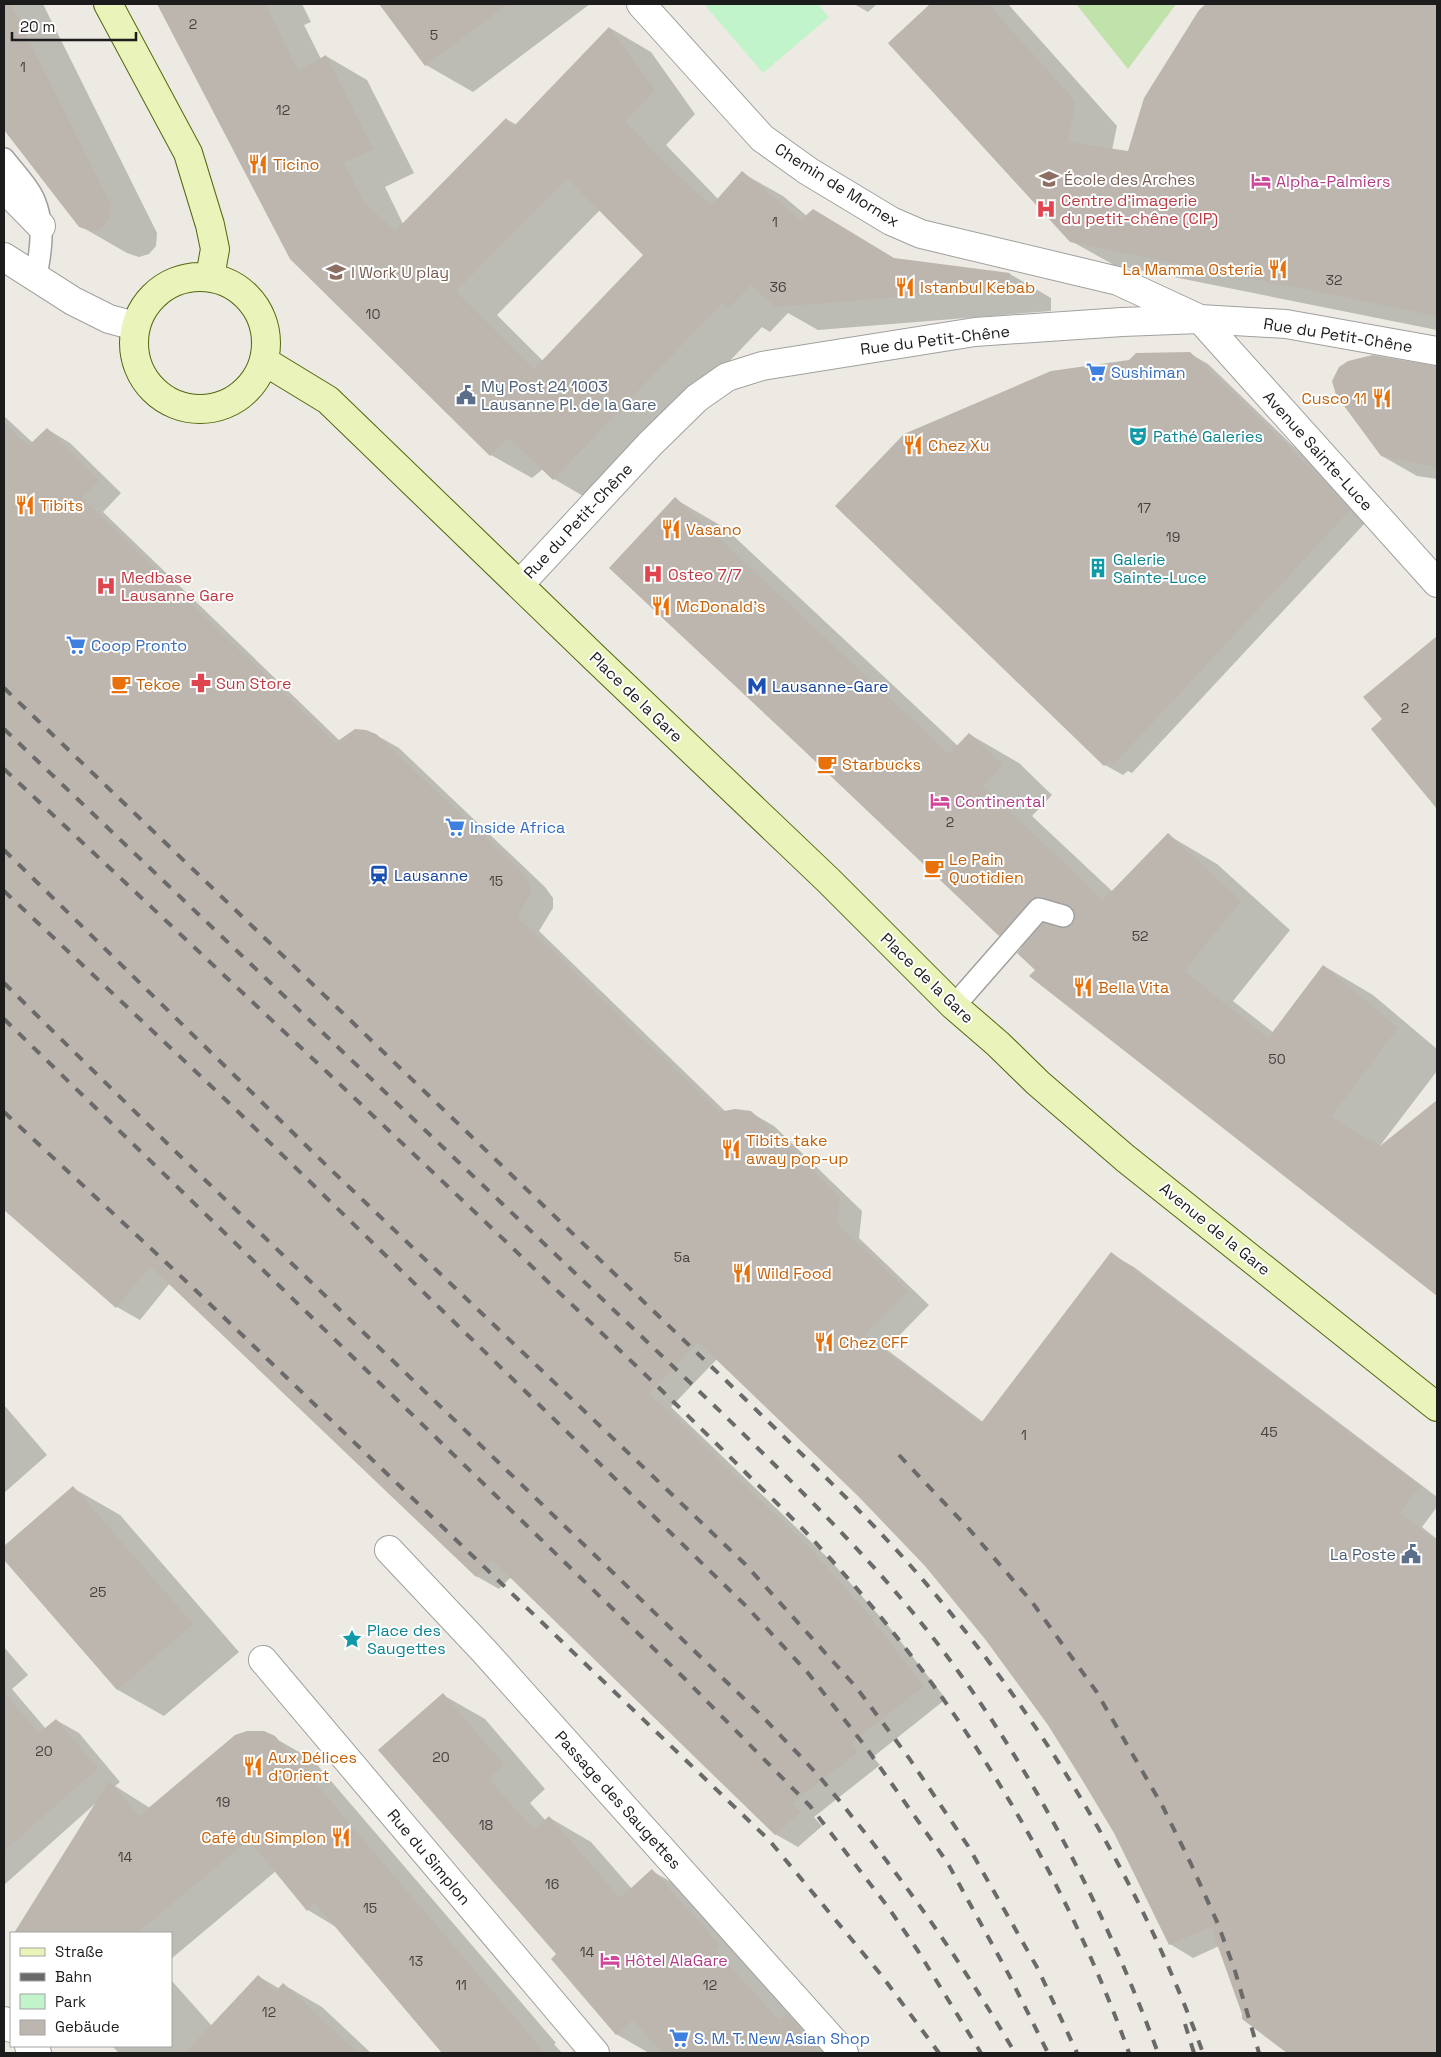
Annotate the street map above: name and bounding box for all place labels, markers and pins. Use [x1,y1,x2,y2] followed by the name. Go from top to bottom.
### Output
[247,153,269,175] restaurant icon: Ticino
[273,154,319,175] place label: Ticino
[1038,168,1060,190] school or university icon: École des Arches
[1064,169,1195,190] place label: École des Arches
[1250,170,1272,192] hotel icon: Alpha-Palmiers
[1276,171,1390,192] place label: Alpha-Palmiers
[1061,190,1218,229] place label: Centre d'imagerie du petit-chêne (CIP)
[1035,198,1057,220] hospital icon: Centre d'imagerie du petit-chêne (CIP)
[1267,258,1289,280] restaurant icon: La Mamma Osteria
[1122,259,1263,280] place label: La Mamma Osteria
[325,261,347,283] school or university icon: I Work U play
[351,262,449,283] place label: I Work U play
[894,276,916,298] restaurant icon: Istanbul Kebab
[920,277,1035,298] place label: Istanbul Kebab
[1085,361,1107,383] supermarket icon: Sushiman
[1111,362,1186,383] place label: Sushiman
[481,376,657,415] place label: My Post 24 1003 Lausanne Pl. de la Gare
[455,384,477,406] public building icon: My Post 24 1003 Lausanne Pl. de la Gare
[1371,387,1393,409] restaurant icon: Cusco 11
[1302,388,1367,409] place label: Cusco 11
[1127,425,1149,447] theatre icon: Pathé Galeries
[1153,426,1263,447] place label: Pathé Galeries
[902,434,924,456] restaurant icon: Chez Xu
[928,435,990,456] place label: Chez Xu
[14,494,36,516] restaurant icon: Tibits
[40,495,83,516] place label: Tibits
[660,518,682,540] restaurant icon: Vasano
[686,519,742,540] place label: Vasano
[1113,549,1207,588] place label: Galerie Sainte-Luce
[1087,557,1109,579] building icon: Galerie Sainte-Luce
[642,563,664,585] hospital icon: Osteo 7/7
[668,564,741,585] place label: Osteo 7/7
[121,567,234,606] place label: Medbase Lausanne Gare
[95,575,117,597] hospital icon: Medbase Lausanne Gare
[650,595,672,617] restaurant icon: McDonald's
[676,596,766,617] place label: McDonald's
[65,634,87,656] supermarket icon: Coop Pronto
[91,635,187,656] place label: Coop Pronto
[190,672,212,694] pharmacy icon: Sun Store
[110,673,132,695] cafe icon: Tekoe
[216,673,292,694] place label: Sun Store
[136,674,181,695] place label: Tekoe
[746,675,768,697] metro station icon: Lausanne-Gare
[772,676,888,697] place label: Lausanne-Gare
[816,753,838,775] cafe icon: Starbucks
[842,754,921,775] place label: Starbucks
[929,790,951,812] hotel icon: Continental
[955,791,1045,812] place label: Continental
[444,816,466,838] supermarket icon: Inside Africa
[470,817,565,838] place label: Inside Africa
[949,849,1024,888] place label: Le Pain Quotidien
[923,857,945,879] cafe icon: Le Pain Quotidien
[368,864,390,886] station icon: Lausanne
[394,865,468,886] place label: Lausanne
[1072,976,1094,998] restaurant icon: Bella Vita
[1098,977,1169,998] place label: Bella Vita
[746,1130,849,1169] place label: Tibits take away pop-up
[720,1138,742,1160] restaurant icon: Tibits take away pop-up
[731,1262,753,1284] restaurant icon: Wild Food
[757,1263,832,1284] place label: Wild Food
[813,1331,835,1353] restaurant icon: Chez CFF
[839,1332,909,1353] place label: Chez CFF
[1400,1543,1422,1565] public building icon: La Poste
[1330,1544,1396,1565] place label: La Poste
[367,1620,446,1659] place label: Place des Saugettes
[341,1628,363,1650] place icon: Place des Saugettes
[268,1747,357,1786] place label: Aux Délices d'Orient
[242,1755,264,1777] restaurant icon: Aux Délices d'Orient
[330,1826,352,1848] restaurant icon: Café du Simplon
[201,1827,326,1848] place label: Café du Simplon
[599,1949,621,1971] hotel icon: Hôtel AlaGare
[625,1950,728,1971] place label: Hôtel AlaGare
[668,2027,690,2049] supermarket icon: S. M. T. New Asian Shop
[694,2028,870,2049] place label: S. M. T. New Asian Shop

